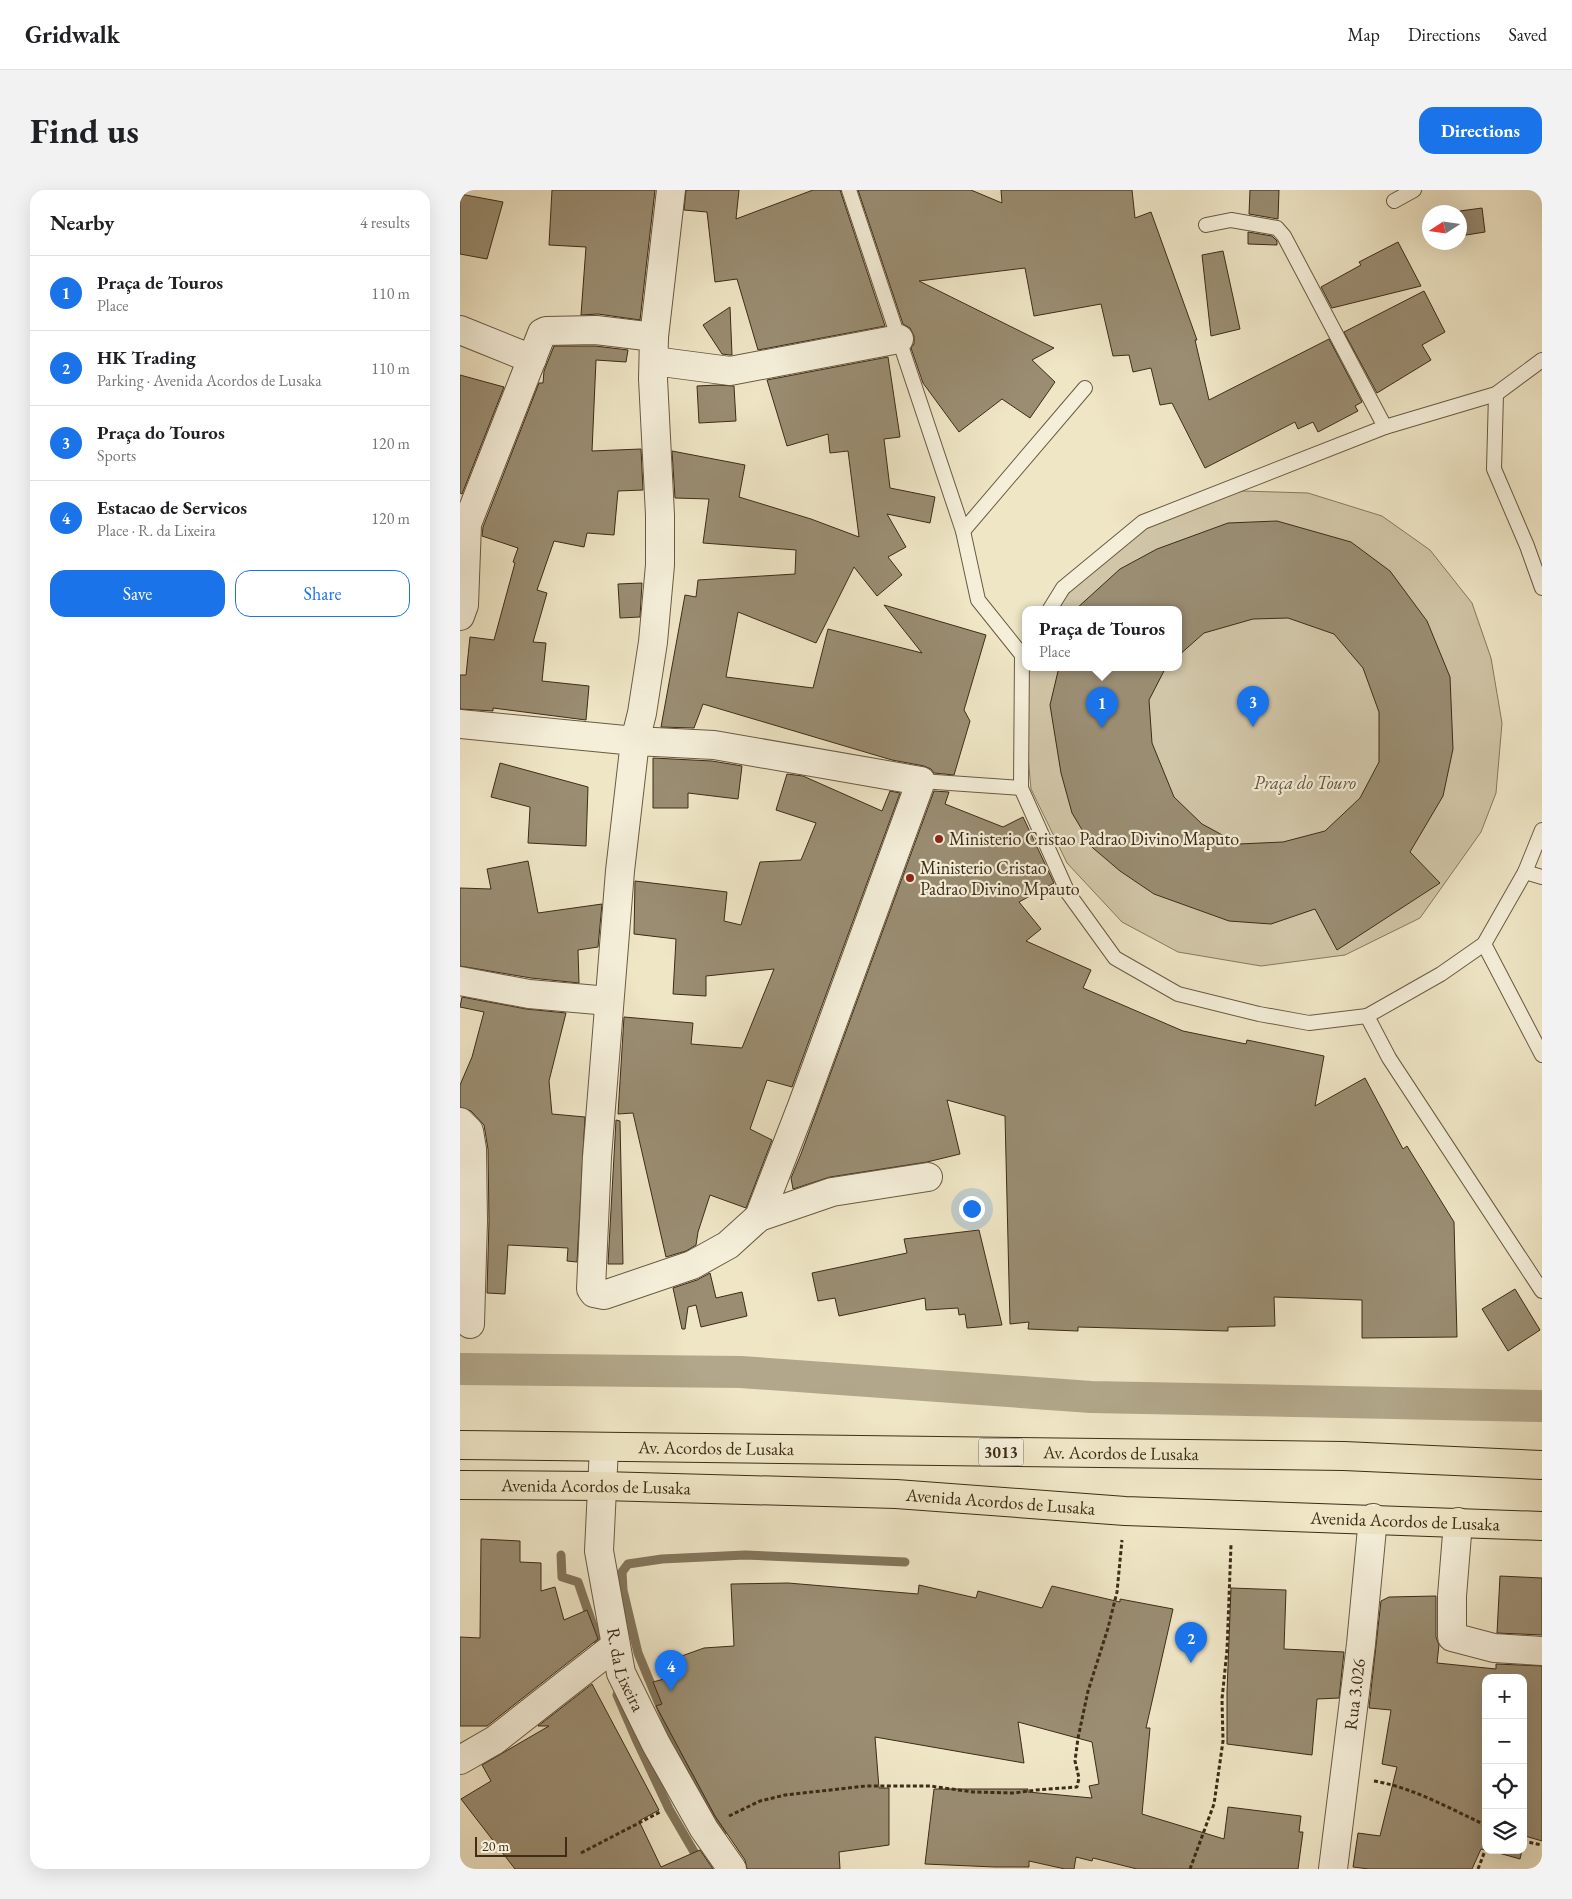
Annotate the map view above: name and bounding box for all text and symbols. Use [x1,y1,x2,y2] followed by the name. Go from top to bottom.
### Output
[25,19,120,50] text: Gridwalk
[1348,23,1380,46] text: Map
[1408,23,1480,46] text: Directions
[1508,23,1547,46] text: Saved
[1419,107,1542,154] button: Directions
[30,108,139,153] text: Find us
[1422,205,1467,250] north arrow
[50,209,114,236] text: Nearby
[360,212,410,233] text: 4 results
[97,270,223,295] text: Praça de Touros
[62,283,70,304] text: 1
[371,283,410,304] text: 110 m
[97,295,129,316] text: Place
[97,345,196,370] text: HK Trading
[62,358,70,379] text: 2
[371,358,410,379] text: 110 m
[97,370,322,391] text: Parking · Avenida Acordos de Lusaka
[97,420,225,445] text: Praça do Touros
[62,433,70,454] text: 3
[371,433,410,454] text: 120 m
[97,445,136,466] text: Sports
[97,495,247,520] text: Estacao de Servicos
[62,508,70,529] text: 4
[371,508,410,529] text: 120 m
[97,520,216,541] text: Place · R. da Lixeira
[50,570,225,617] button: Save
[235,570,410,617] button: Share
[1022,606,1182,671] popup
[1039,616,1165,641] text: Praça de Touros
[1039,641,1070,662] text: Place
[1237,686,1269,727] pin: 3
[1086,687,1118,728] pin: 1
[1254,771,1356,795] park label: Praça do Touro
[949,827,1239,850] place label: Ministerio Cristao Padrao Divino Maputo
[933,833,945,845] marker: Ministerio Cristao Padrao Divino Maputo
[920,856,1080,900] place label: Ministerio Cristao Padrao Divino Mpauto
[904,872,916,884] marker: Ministerio Cristao Padrao Divino Mpauto
[959,1196,985,1222] your location
[637,1435,795,1460] street label: Av. Acordos de Lusaka
[978,1438,1024,1466] road number: 3013
[1042,1440,1200,1465] street label: Av. Acordos de Lusaka
[500,1473,692,1499] street label: Avenida Acordos de Lusaka
[904,1483,1097,1520] street label: Avenida Acordos de Lusaka
[1309,1506,1501,1536] street label: Avenida Acordos de Lusaka
[1175,1622,1207,1663] pin: 2
[602,1626,651,1716] street label: R. da Lixeira
[655,1650,687,1691] pin: 4
[1338,1657,1370,1731] street label: Rua 3.026
[1482,1674,1527,1854] map controls
[1482,1674,1527,1719] button: +
[1482,1719,1527,1764] button: −
[1482,1764,1527,1809] button: locate
[1482,1809,1527,1854] button: layers
[475,1834,568,1857] scale bar
[482,1837,509,1855] text: 20 m

